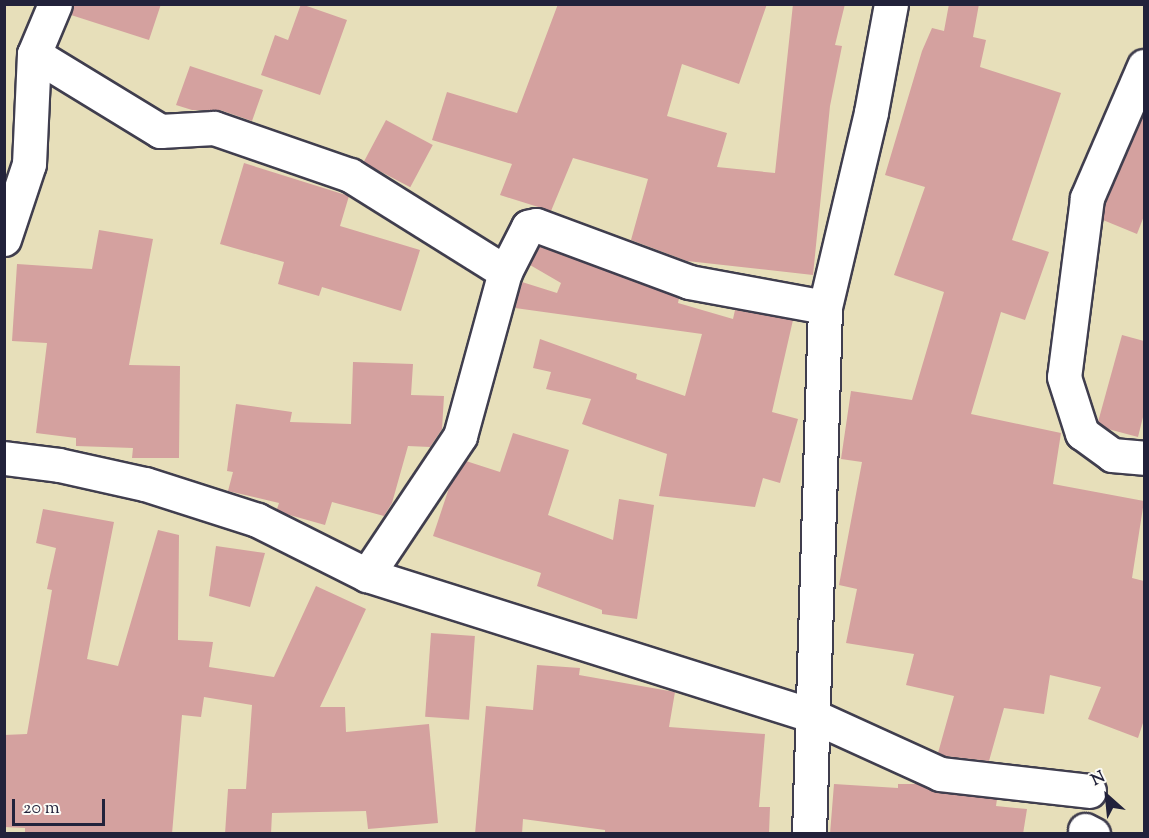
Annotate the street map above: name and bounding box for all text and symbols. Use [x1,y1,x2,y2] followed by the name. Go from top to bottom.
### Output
[1077,766,1137,826] north arrow
[1088,766,1110,793] text: N
[15,787,108,825] scale bar
[23,796,60,822] text: 20 m

